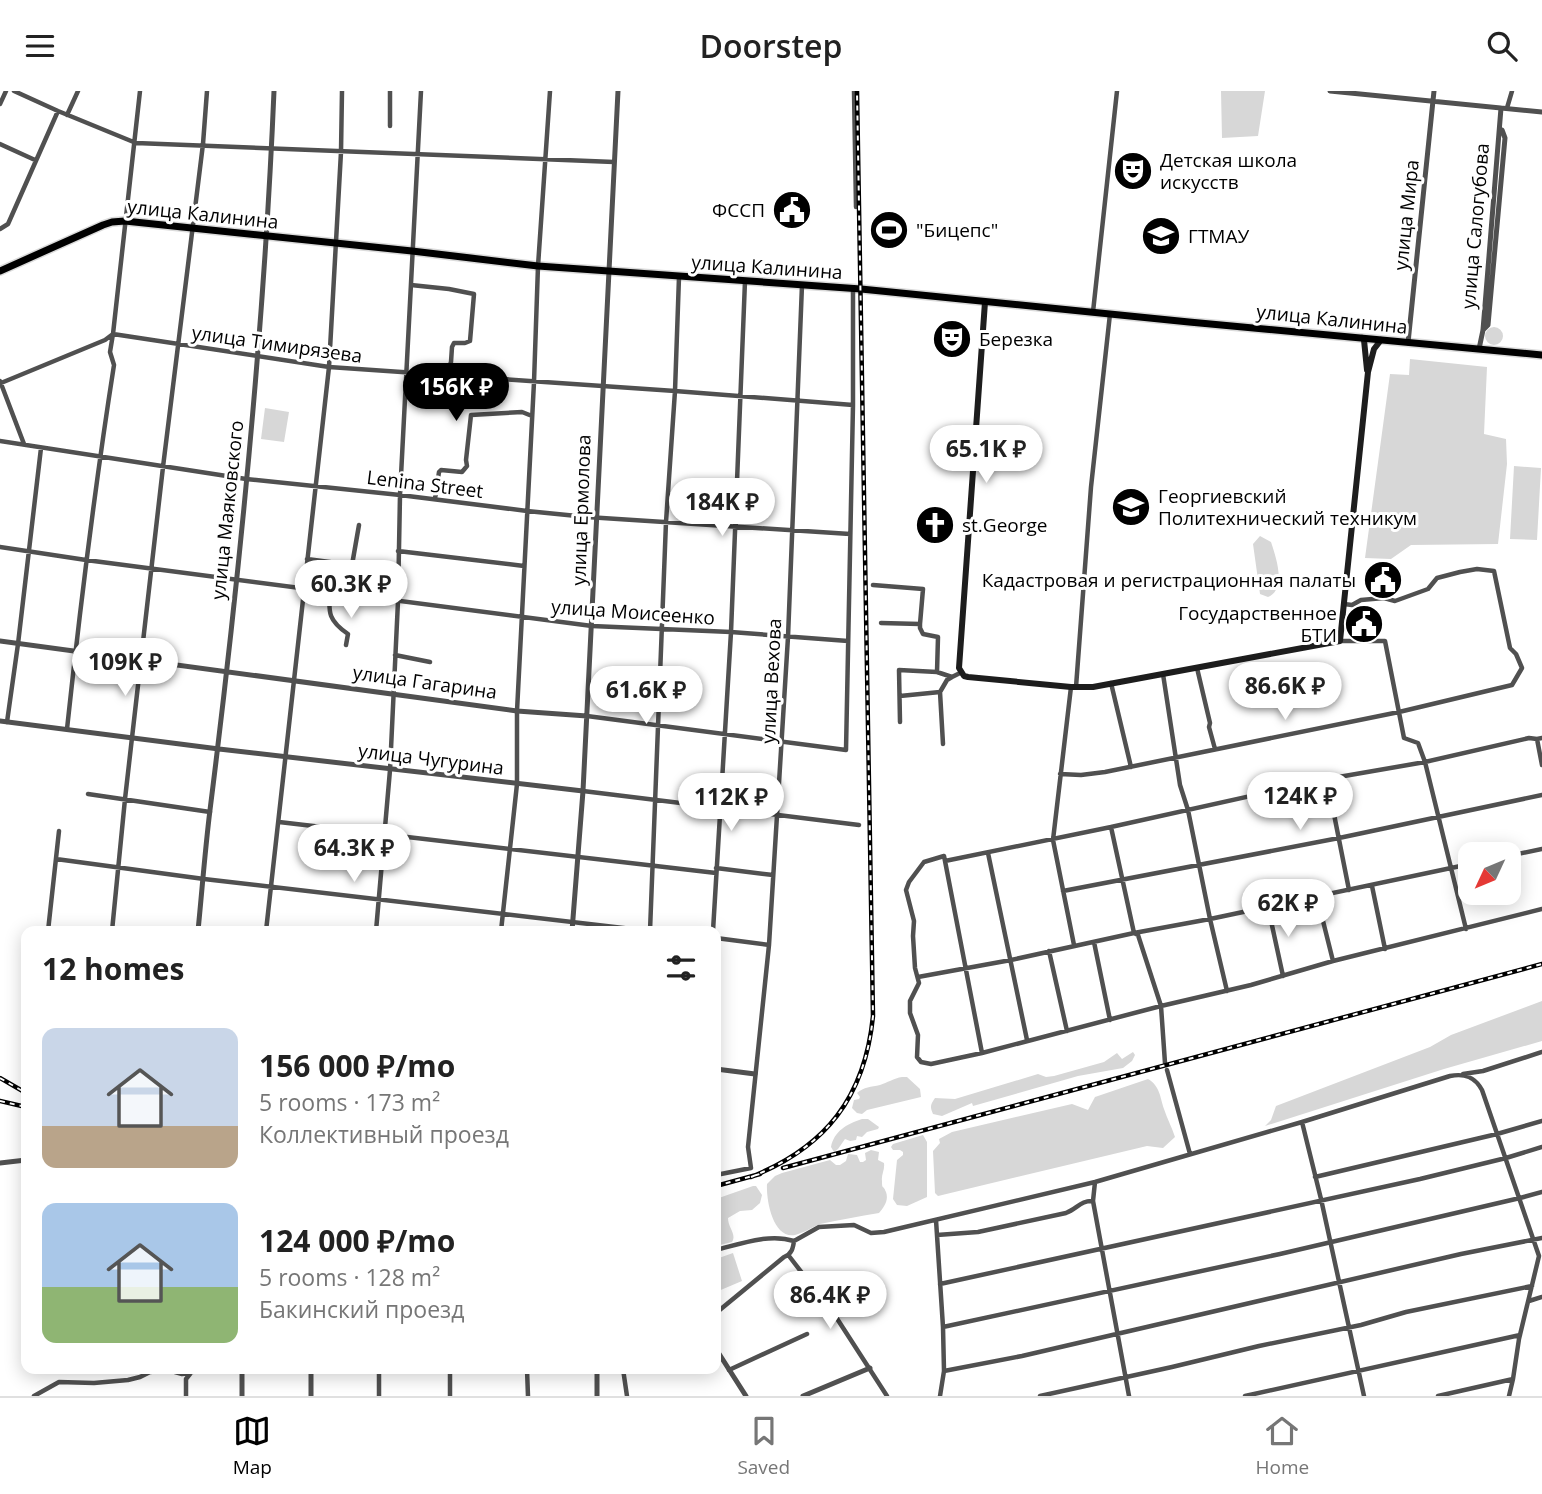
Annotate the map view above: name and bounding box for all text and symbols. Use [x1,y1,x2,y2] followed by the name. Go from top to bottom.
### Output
[700,24,842,67] text: Doorstep
[21,27,59,65] icon: menu
[1483,27,1521,65] icon: search
[1455,142,1495,310] street label: улица Салогубова
[1160,147,1297,195] place label: Детская школа искусств
[1112,150,1154,192] theatre icon: Детская школа искусств
[1387,158,1425,272] street label: улица Мира
[771,189,813,231] public building icon: ФССП
[126,193,280,235] street label: улица Калинина
[712,197,765,223] place label: ФССП
[868,209,910,251] sports icon: "Бицепс"
[1140,215,1182,257] school or university icon: ГТМАУ
[916,217,998,243] place label: "Бицепс"
[1188,223,1249,249] place label: ГТМАУ
[690,249,844,285] street label: улица Калинина
[1255,298,1409,340] street label: улица Калинина
[931,318,973,360] theatre icon: Березка
[190,319,364,369] street label: улица Тимирязева
[979,326,1053,352] place label: Березка
[399,363,513,423] pin: 156K ₽
[419,370,493,402] text: 156K ₽
[205,419,249,601] street label: улица Маяковского
[921,425,1051,485] pin: 65.1K ₽
[946,432,1026,464] text: 65.1K ₽
[565,434,597,586] street label: улица Ермолова
[365,464,485,504] street label: Lenina Street
[665,479,779,538] pin: 184K ₽
[1158,483,1417,531] place label: Георгиевский Политехнический техникум
[685,485,759,517] text: 184K ₽
[1110,486,1152,528] school or university icon: Георгиевский Политехнический техникум
[914,504,956,546] church icon: st.George
[962,512,1047,538] place label: st.George
[1362,559,1404,601] public building icon: Кадастровая и регистрационная палаты
[286,561,416,620] pin: 60.3K ₽
[311,567,391,599] text: 60.3K ₽
[982,567,1356,593] place label: Кадастровая и регистрационная палаты
[550,593,716,631] street label: улица Моисеенко
[1178,600,1337,648] place label: Государственное БТИ
[1343,603,1385,645] public building icon: Государственное БТИ
[755,618,787,744] street label: улица Вехова
[68,639,182,698] pin: 109K ₽
[88,645,162,677] text: 109K ₽
[351,659,499,705] street label: улица Гагарина
[1220,663,1350,722] pin: 86.6K ₽
[581,667,711,726] pin: 61.6K ₽
[1245,669,1325,701] text: 86.6K ₽
[606,673,686,705] text: 61.6K ₽
[357,737,505,781] street label: улица Чугурина
[674,773,788,833] pin: 112K ₽
[1243,773,1357,832] pin: 124K ₽
[1263,779,1337,811] text: 124K ₽
[694,780,768,812] text: 112K ₽
[289,825,419,884] pin: 64.3K ₽
[314,831,394,863] text: 64.3K ₽
[1458,842,1521,905] north arrow
[1458,842,1521,905] map controls
[1239,879,1337,939] pin: 62K ₽
[1258,886,1318,918] text: 62K ₽
[42,948,185,989] text: 12 homes
[662,949,700,987] icon: filters
[259,1045,455,1086] text: 156 000 ₽/mo
[98,1056,182,1140] icon: home
[259,1086,440,1118] text: 5 rooms · 173 m²
[259,1118,509,1150] text: Коллективный проезд
[259,1220,455,1261] text: 124 000 ₽/mo
[98,1231,182,1315] icon: home
[259,1261,440,1293] text: 5 rooms · 128 m²
[765,1271,895,1331] pin: 86.4K ₽
[790,1278,870,1310] text: 86.4K ₽
[259,1293,464,1325] text: Бакинский проезд
[233,1412,272,1480] tab: Map
[737,1412,790,1480] tab: Saved
[1256,1412,1309,1480] tab: Home

